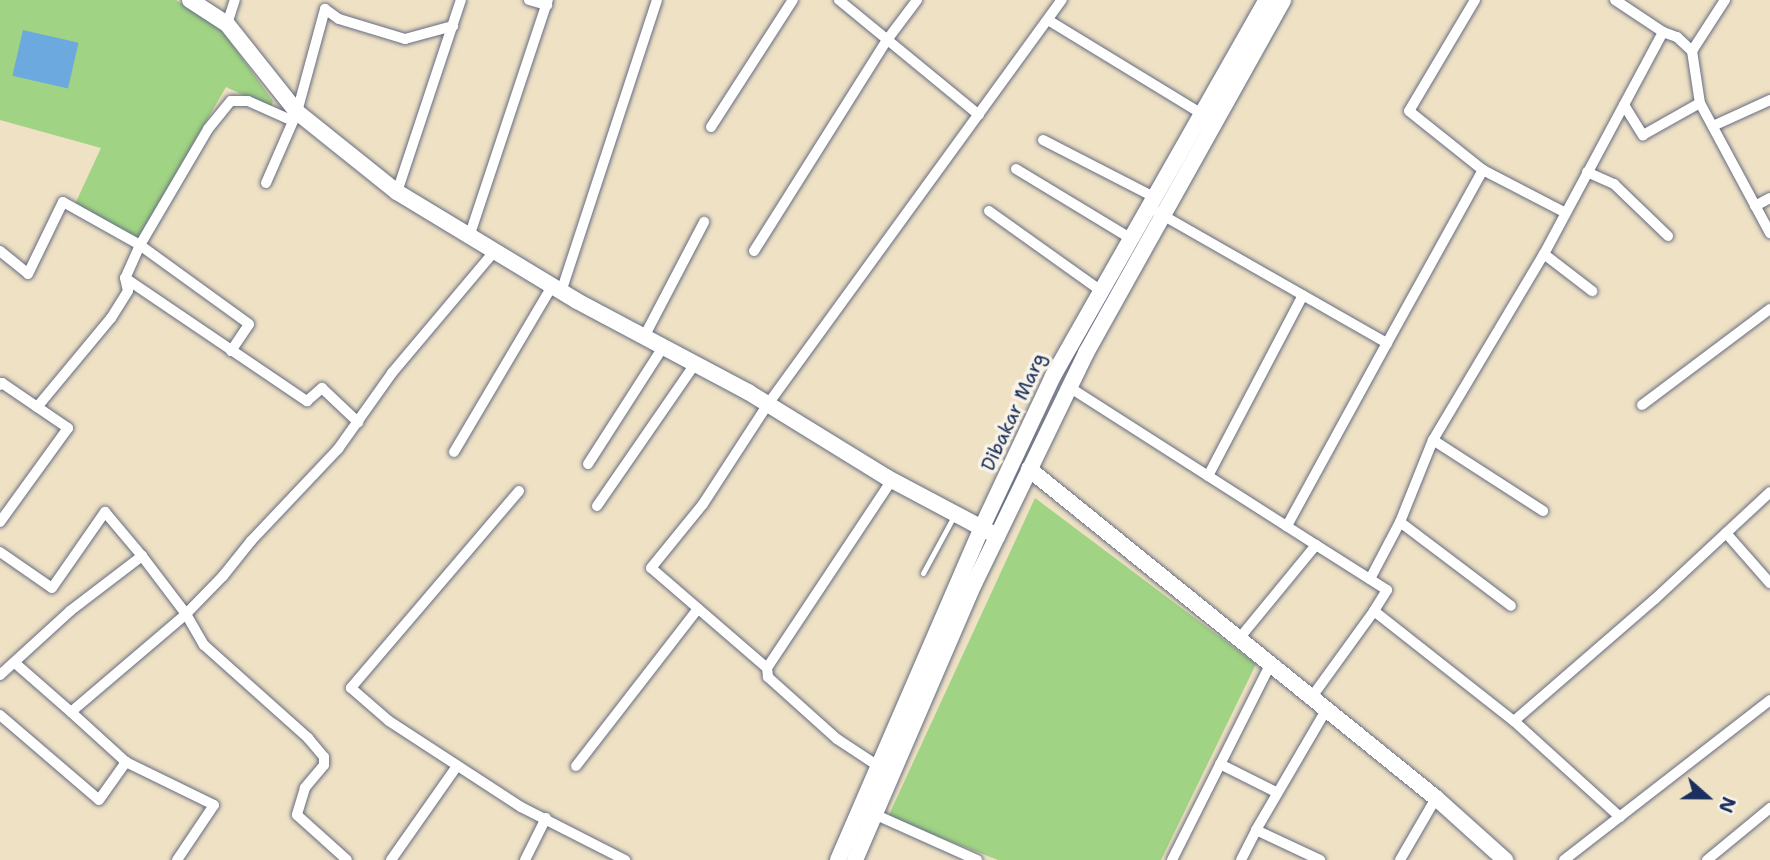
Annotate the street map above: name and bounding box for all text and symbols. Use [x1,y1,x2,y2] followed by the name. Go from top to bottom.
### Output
[977,349,1051,475] street label: Dibakar Marg
[1672,762,1742,832] north arrow
[1713,793,1741,816] text: N

